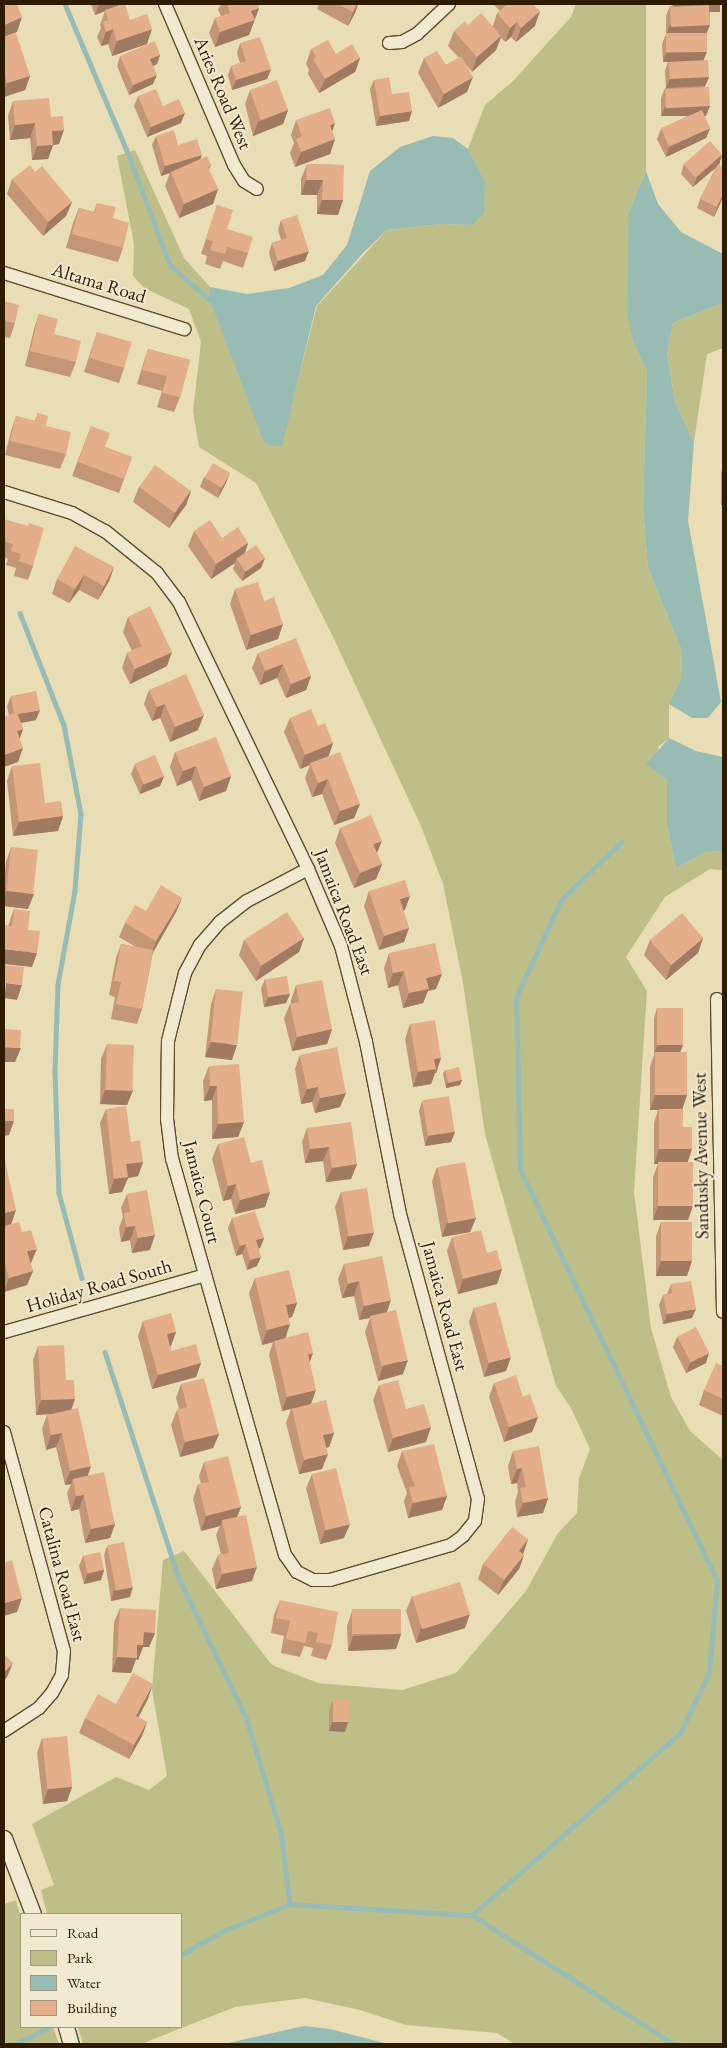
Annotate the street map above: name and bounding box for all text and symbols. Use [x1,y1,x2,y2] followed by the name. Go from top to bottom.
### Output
[189,33,257,153] street label: Aries Road West
[49,258,149,308] street label: Altama Road
[309,846,379,978] street label: Jamaica Road East
[688,1073,714,1239] street label: Sandusky Avenue West
[178,1138,226,1246] street label: Jamaica Court
[417,1239,473,1373] street label: Jamaica Road East
[24,1254,174,1318] street label: Holiday Road South
[33,1504,91,1644] street label: Catalina Road East
[20,1913,182,2028] legend
[67,1923,98,1942] text: Road
[67,1948,93,1967] text: Park
[67,1973,101,1992] text: Water
[67,1998,117,2017] text: Building

